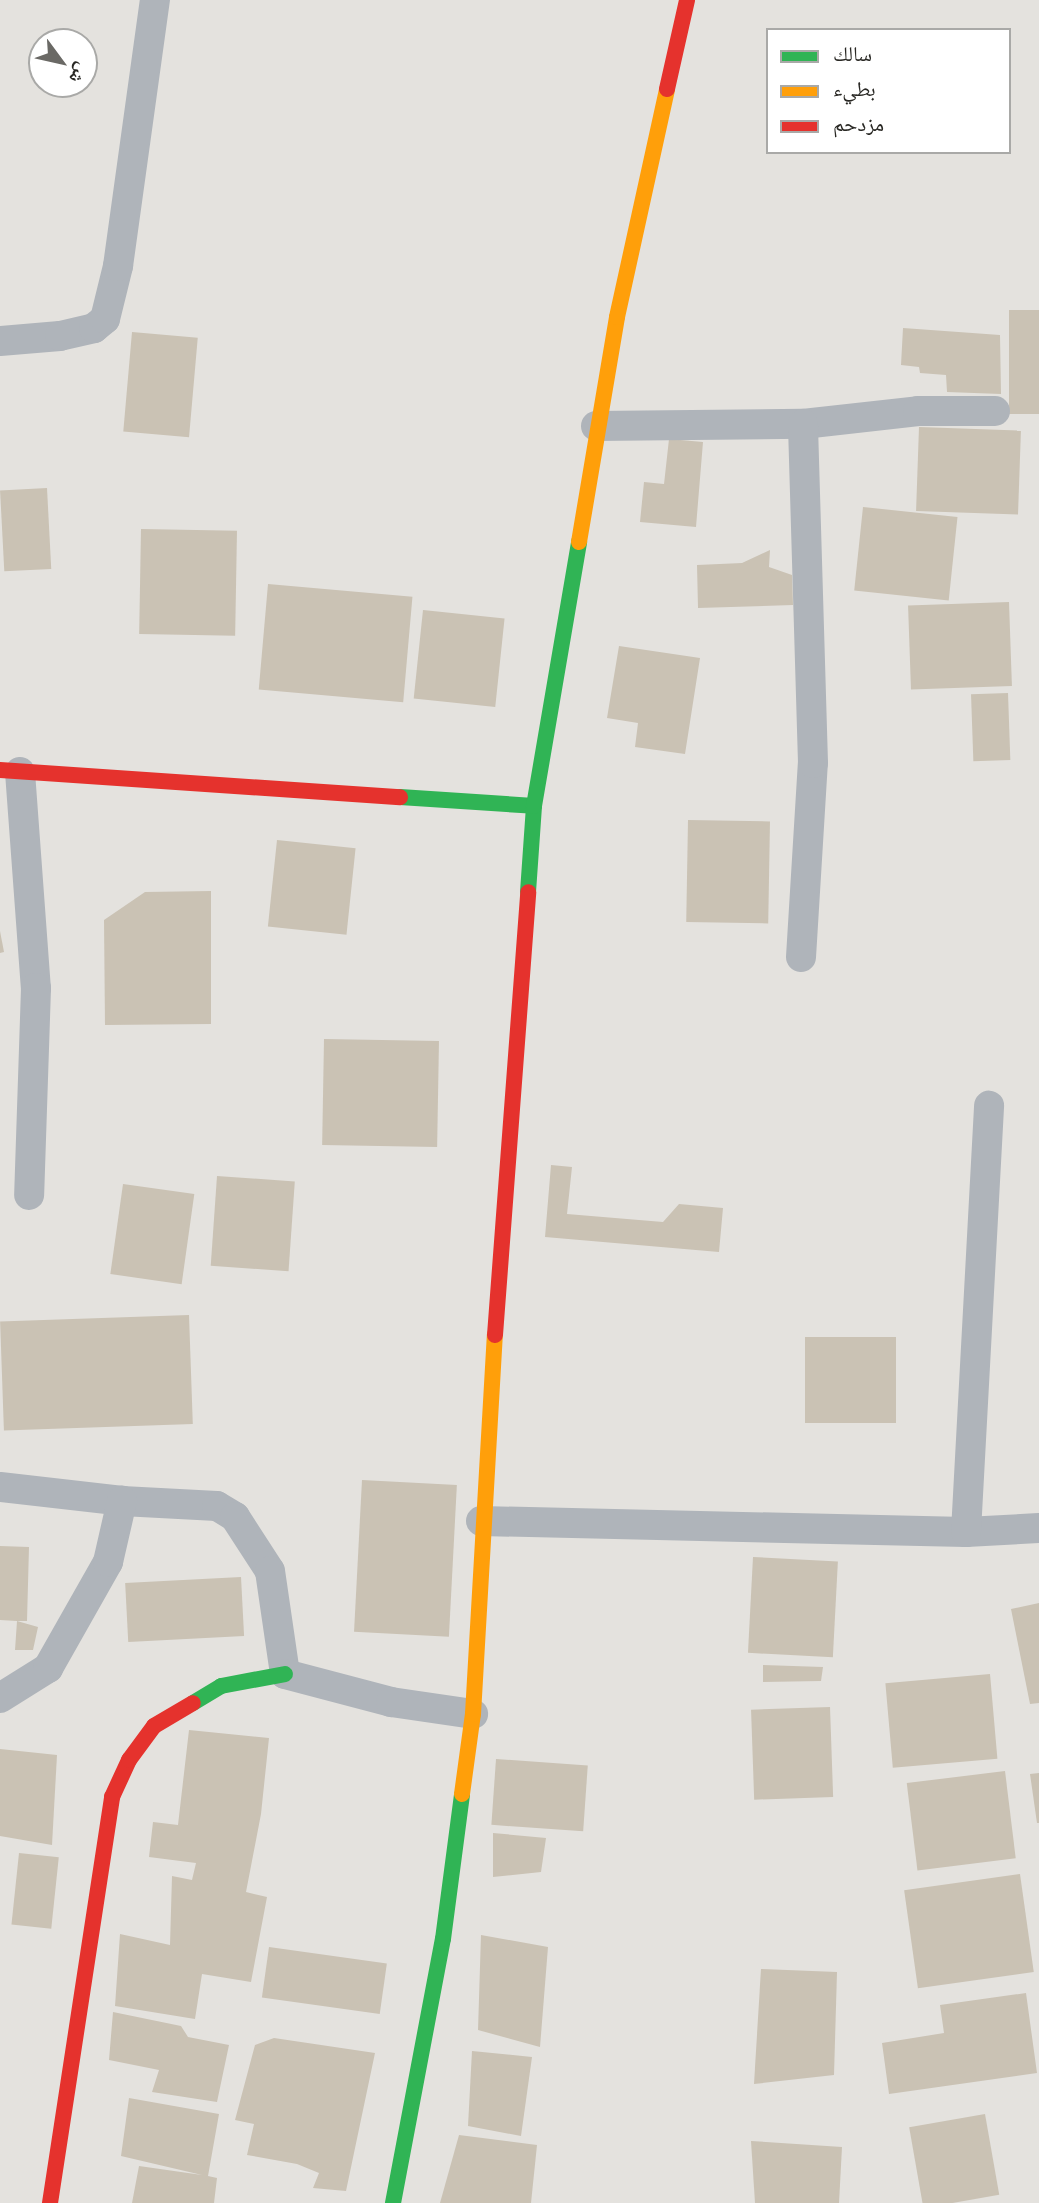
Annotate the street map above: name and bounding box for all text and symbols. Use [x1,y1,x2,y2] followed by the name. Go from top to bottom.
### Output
[28,28,98,98] north arrow
[766,28,1011,154] legend
[833,39,872,69] text: سالك
[63,58,96,89] text: ش
[833,74,876,104] text: بطيء
[833,109,884,139] text: مزدحم

